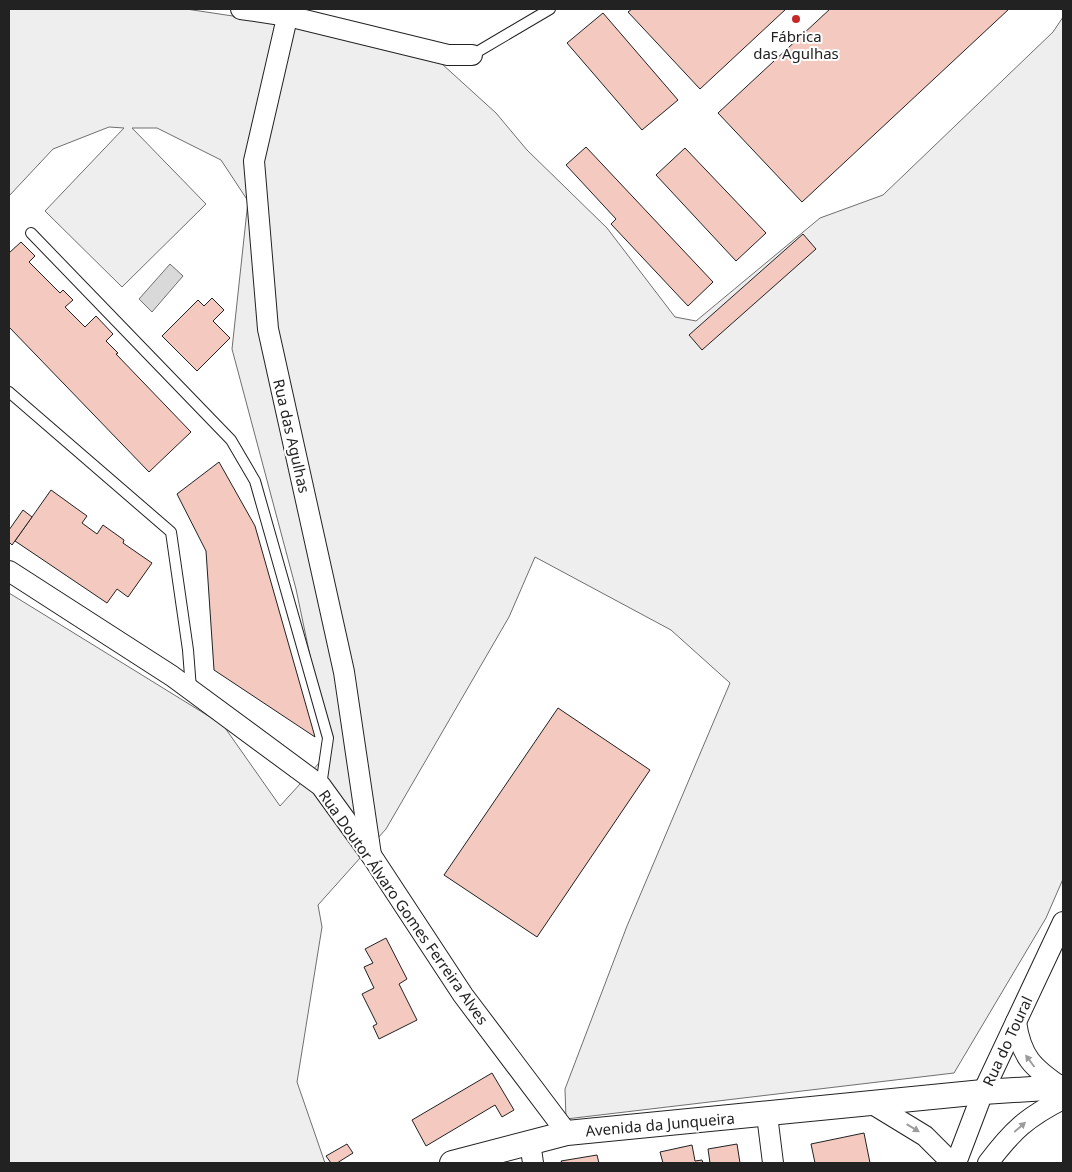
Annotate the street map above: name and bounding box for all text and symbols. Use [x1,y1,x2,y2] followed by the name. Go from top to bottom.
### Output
[790,13,802,25] marker: Fábrica das Agulhas
[753,26,839,63] place label: Fábrica das Agulhas
[269,377,315,495] street label: Rua das Agulhas
[315,786,493,1028] street label: Rua Doutor Álvaro Gomes Ferreira Alves
[977,993,1037,1089] street label: Rua do Toural
[1024,1054,1035,1067] one-way arrow
[585,1108,735,1140] street label: Avenida da Junqueira
[1013,1121,1025,1133] one-way arrow
[906,1124,919,1133] one-way arrow

